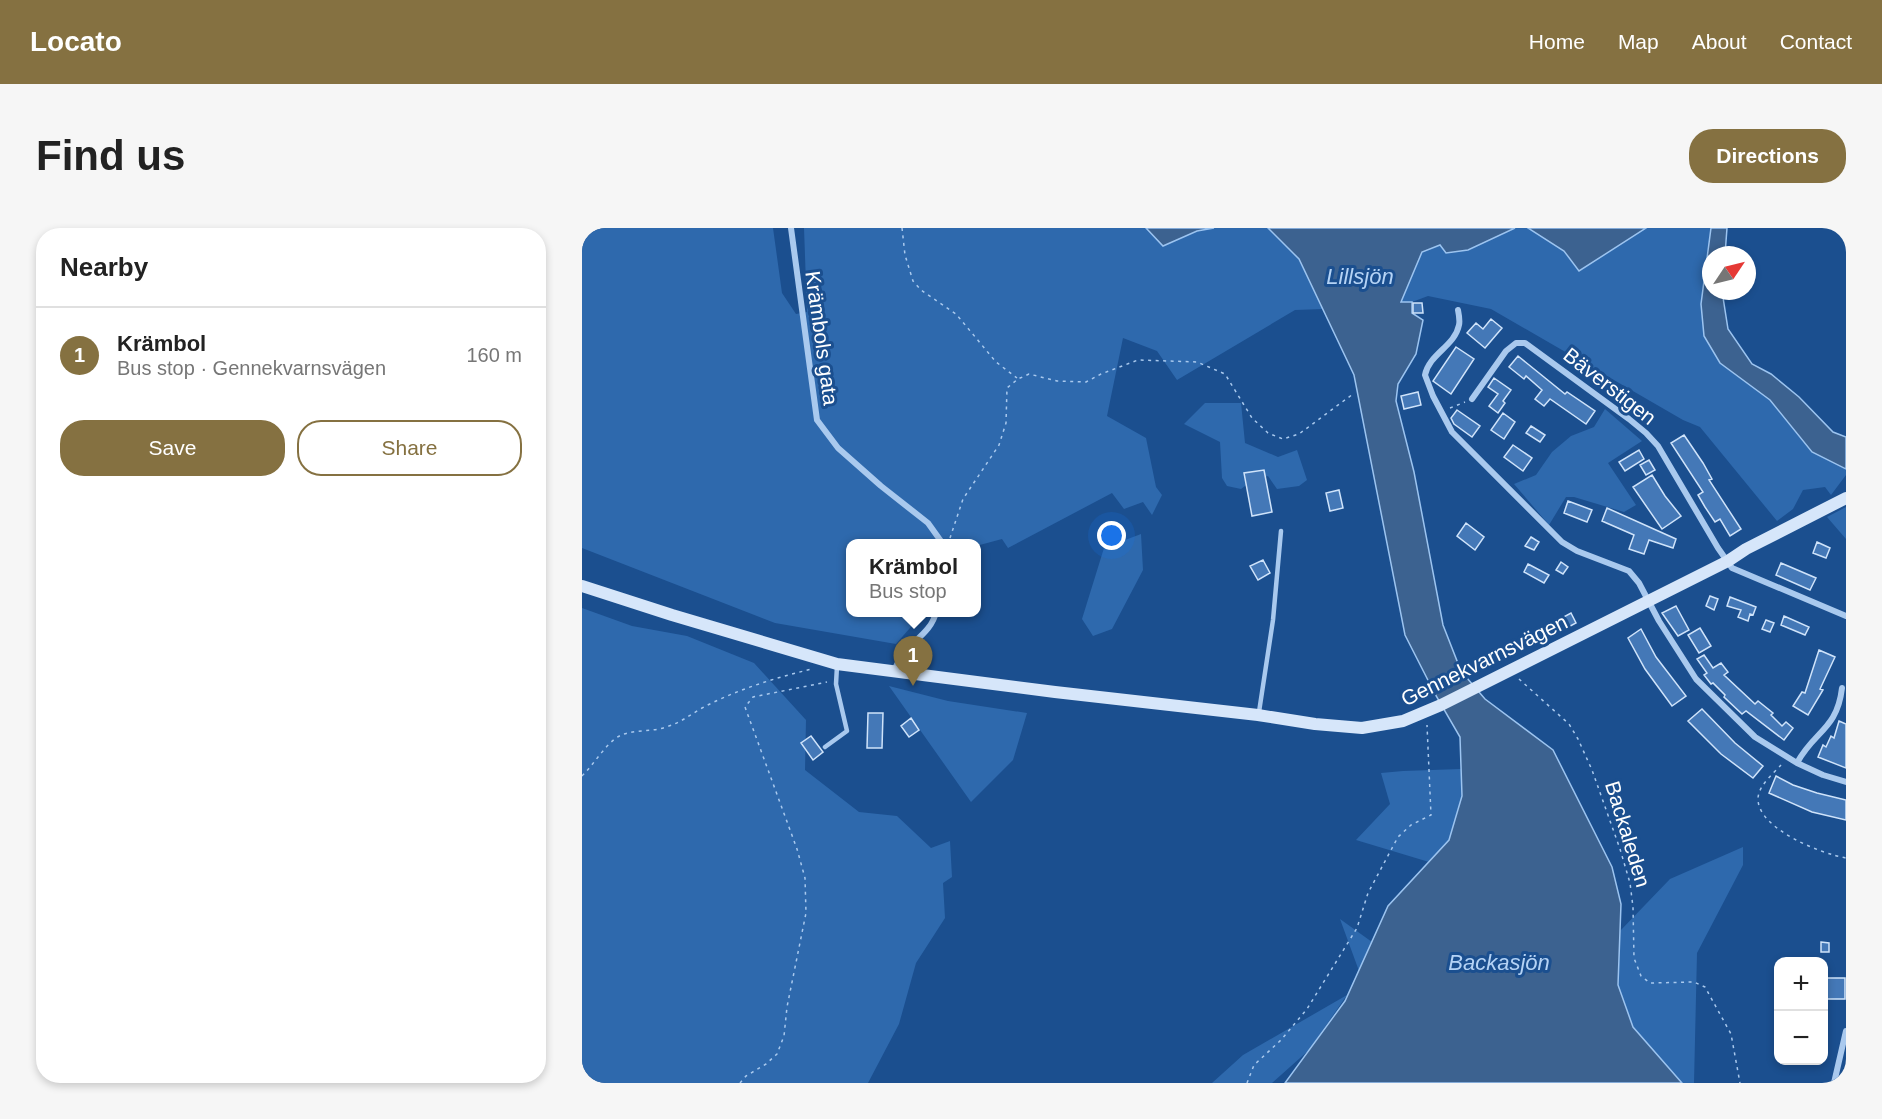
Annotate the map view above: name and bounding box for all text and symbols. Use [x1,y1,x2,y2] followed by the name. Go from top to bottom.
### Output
[30,26,122,57] text: Locato
[1529,30,1585,53] text: Home
[1618,30,1659,53] text: Map
[1692,30,1747,53] text: About
[1780,30,1852,53] text: Contact
[1689,129,1846,183] button: Directions
[36,132,185,179] text: Find us
[1702,246,1756,300] north arrow
[60,252,148,282] text: Nearby
[1326,264,1394,289] water label: Lillsjön
[801,269,843,407] street label: Krämbols gata
[117,331,206,356] text: Krämbol
[1559,343,1661,429] street label: Bäverstigen
[74,344,85,366] text: 1
[466,344,522,366] text: 160 m
[117,357,386,379] text: Bus stop · Gennekvarnsvägen
[60,420,285,476] button: Save
[297,420,522,476] button: Share
[1097,521,1126,550] your location
[846,539,981,617] popup
[869,554,958,579] text: Krämbol
[869,580,947,602] text: Bus stop
[1397,610,1571,710] street label: Gennekvarnsvägen
[894,636,932,686] pin: 1
[1601,778,1655,890] street label: Backaleden
[1448,950,1550,975] water label: Backasjön
[1774,957,1828,1065] map controls
[1774,957,1828,1011] button: +
[1774,1011,1828,1065] button: −

